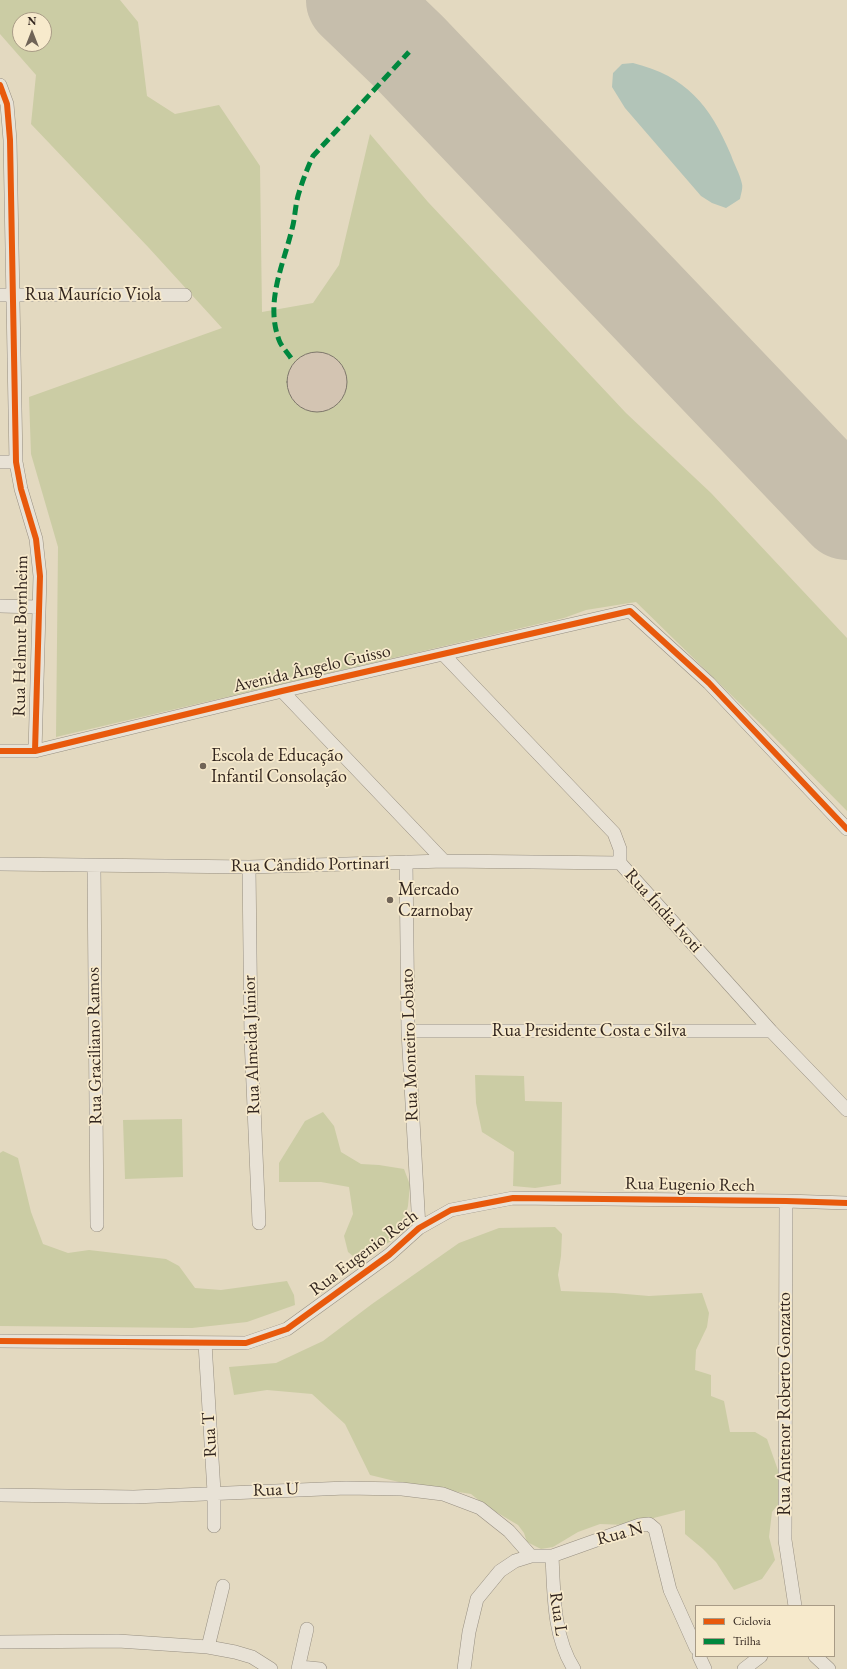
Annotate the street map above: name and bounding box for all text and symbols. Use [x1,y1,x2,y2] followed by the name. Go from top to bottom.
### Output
[12,12,52,52] north arrow
[28,14,36,28] text: N
[25,284,161,306] street label: Rua Maurício Viola
[9,555,33,717] street label: Rua Helmut Bornheim
[231,640,393,698] street label: Avenida Ângelo Guisso
[211,745,347,788] place label: Escola de Educação Infantil Consolação
[198,761,208,771] marker: Escola de Educação Infantil Consolação
[230,853,390,877] street label: Rua Cândido Portinari
[620,865,706,957] street label: Rua Índia Ivoti
[398,879,473,922] place label: Mercado Czarnobay
[385,895,395,905] marker: Mercado Czarnobay
[83,967,107,1125] street label: Rua Graciliano Ramos
[397,968,423,1122] street label: Rua Monteiro Lobato
[239,975,265,1115] street label: Rua Almeida Júnior
[492,1020,686,1042] street label: Rua Presidente Costa e Silva
[625,1173,755,1197] street label: Rua Eugenio Rech
[305,1205,423,1301] street label: Rua Eugenio Rech
[774,1292,796,1516] street label: Rua Antenor Roberto Gonzatto
[198,1412,222,1458] street label: Rua T
[252,1478,300,1502] street label: Rua U
[594,1517,646,1551] street label: Rua N
[544,1591,572,1637] street label: Rua L
[695,1605,835,1657] legend
[733,1613,771,1629] text: Ciclovia
[733,1633,761,1649] text: Trilha

